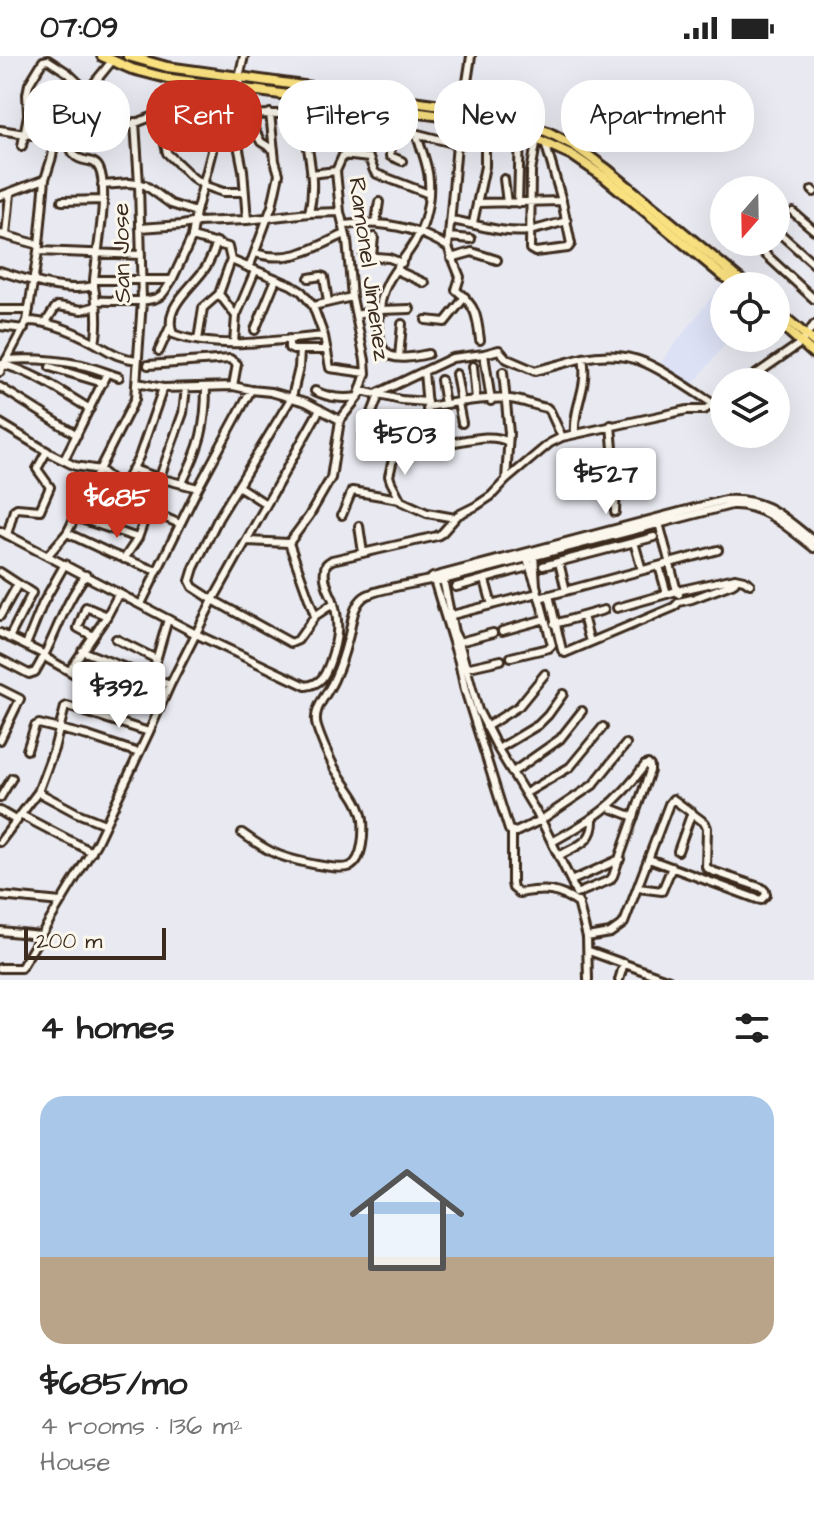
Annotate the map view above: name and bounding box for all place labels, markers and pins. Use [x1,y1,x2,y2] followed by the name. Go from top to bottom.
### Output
[358,409,452,477] pin: $503
[559,448,653,516] pin: $527
[70,472,164,540] pin: $685
[72,662,166,730] pin: $392

